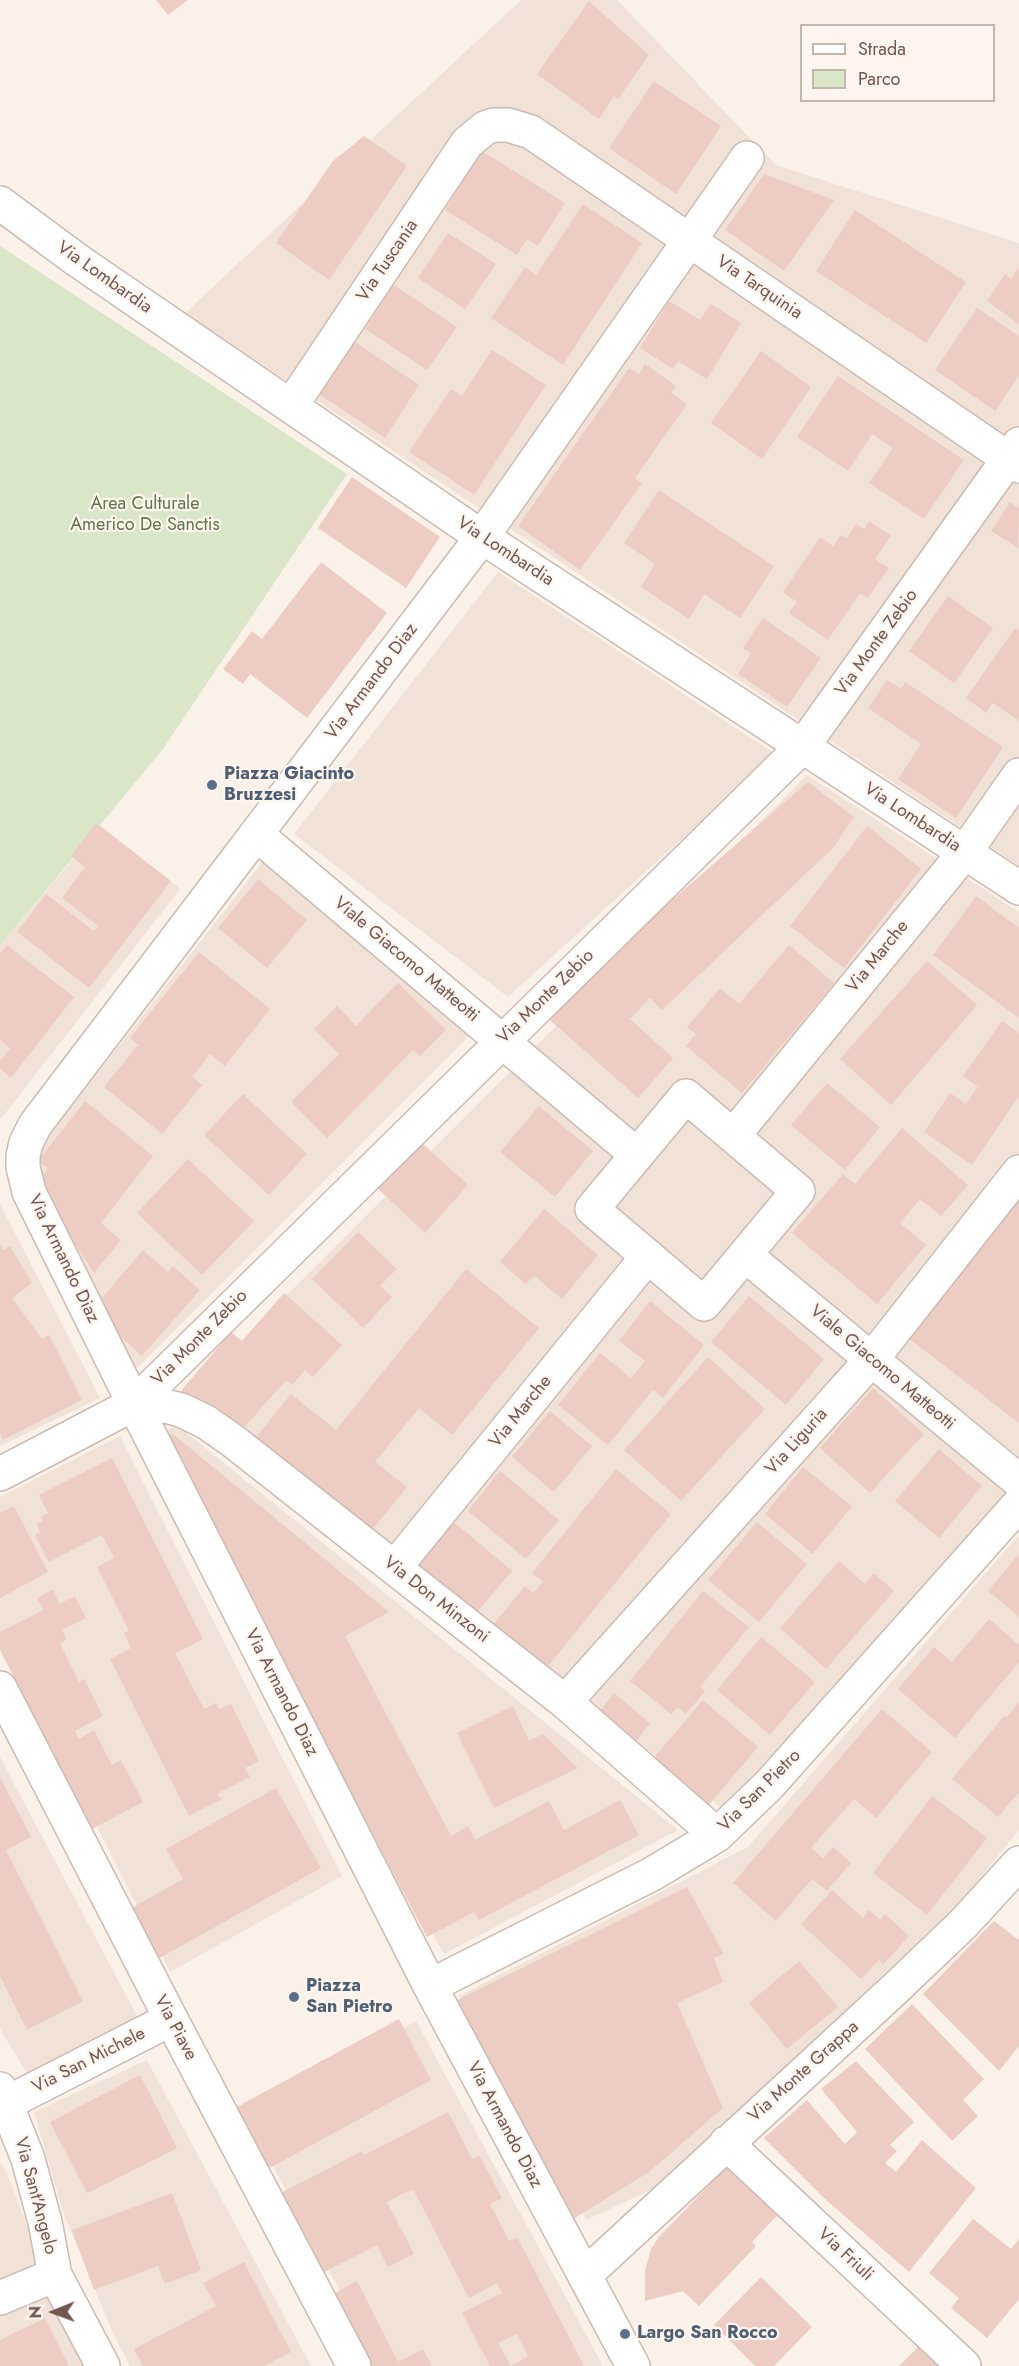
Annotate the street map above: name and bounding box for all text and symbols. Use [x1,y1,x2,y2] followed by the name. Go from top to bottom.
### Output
[800,24,995,102] legend
[858,36,906,62] text: Strada
[858,66,900,92] text: Parco
[353,216,423,306] street label: Via Tuscania
[52,237,156,319] street label: Via Lombardia
[712,251,806,325] street label: Via Tarquinia
[70,494,220,536] park label: Area Culturale Americo De Sanctis
[452,513,558,591] street label: Via Lombardia
[831,585,923,701] street label: Via Monte Zebio
[321,620,423,744] street label: Via Armando Diaz
[224,764,354,806] place label: Piazza Giacinto Bruzzesi
[205,778,219,792] marker: Piazza Giacinto Bruzzesi
[859,779,965,857] street label: Via Lombardia
[329,893,483,1027] street label: Viale Giacomo Matteotti
[842,916,914,998] street label: Via Marche
[493,945,599,1049] street label: Via Monte Zebio
[23,1191,103,1327] street label: Via Armando Diaz
[148,1286,252,1390] street label: Via Monte Zebio
[805,1301,959,1435] street label: Viale Giacomo Matteotti
[485,1371,557,1453] street label: Via Marche
[761,1404,833,1480] street label: Via Liguria
[379,1552,493,1648] street label: Via Don Minzoni
[240,1626,322,1760] street label: Via Armando Diaz
[714,1745,806,1837] street label: Via San Pietro
[306,1976,393,2018] place label: Piazza San Pietro
[287,1990,301,2004] marker: Piazza San Pietro
[149,1992,201,2064] street label: Via Piave
[744,2017,864,2127] street label: Via Monte Grappa
[29,2023,149,2099] street label: Via San Michele
[462,2058,546,2192] street label: Via Armando Diaz
[9,2135,61,2257] street label: Via Sant'Angelo
[813,2224,877,2286] street label: Via Friuli
[24,2282,84,2342] north arrow
[24,2306,47,2319] text: N
[637,2323,778,2345] place label: Largo San Rocco
[618,2327,632,2341] marker: Largo San Rocco

